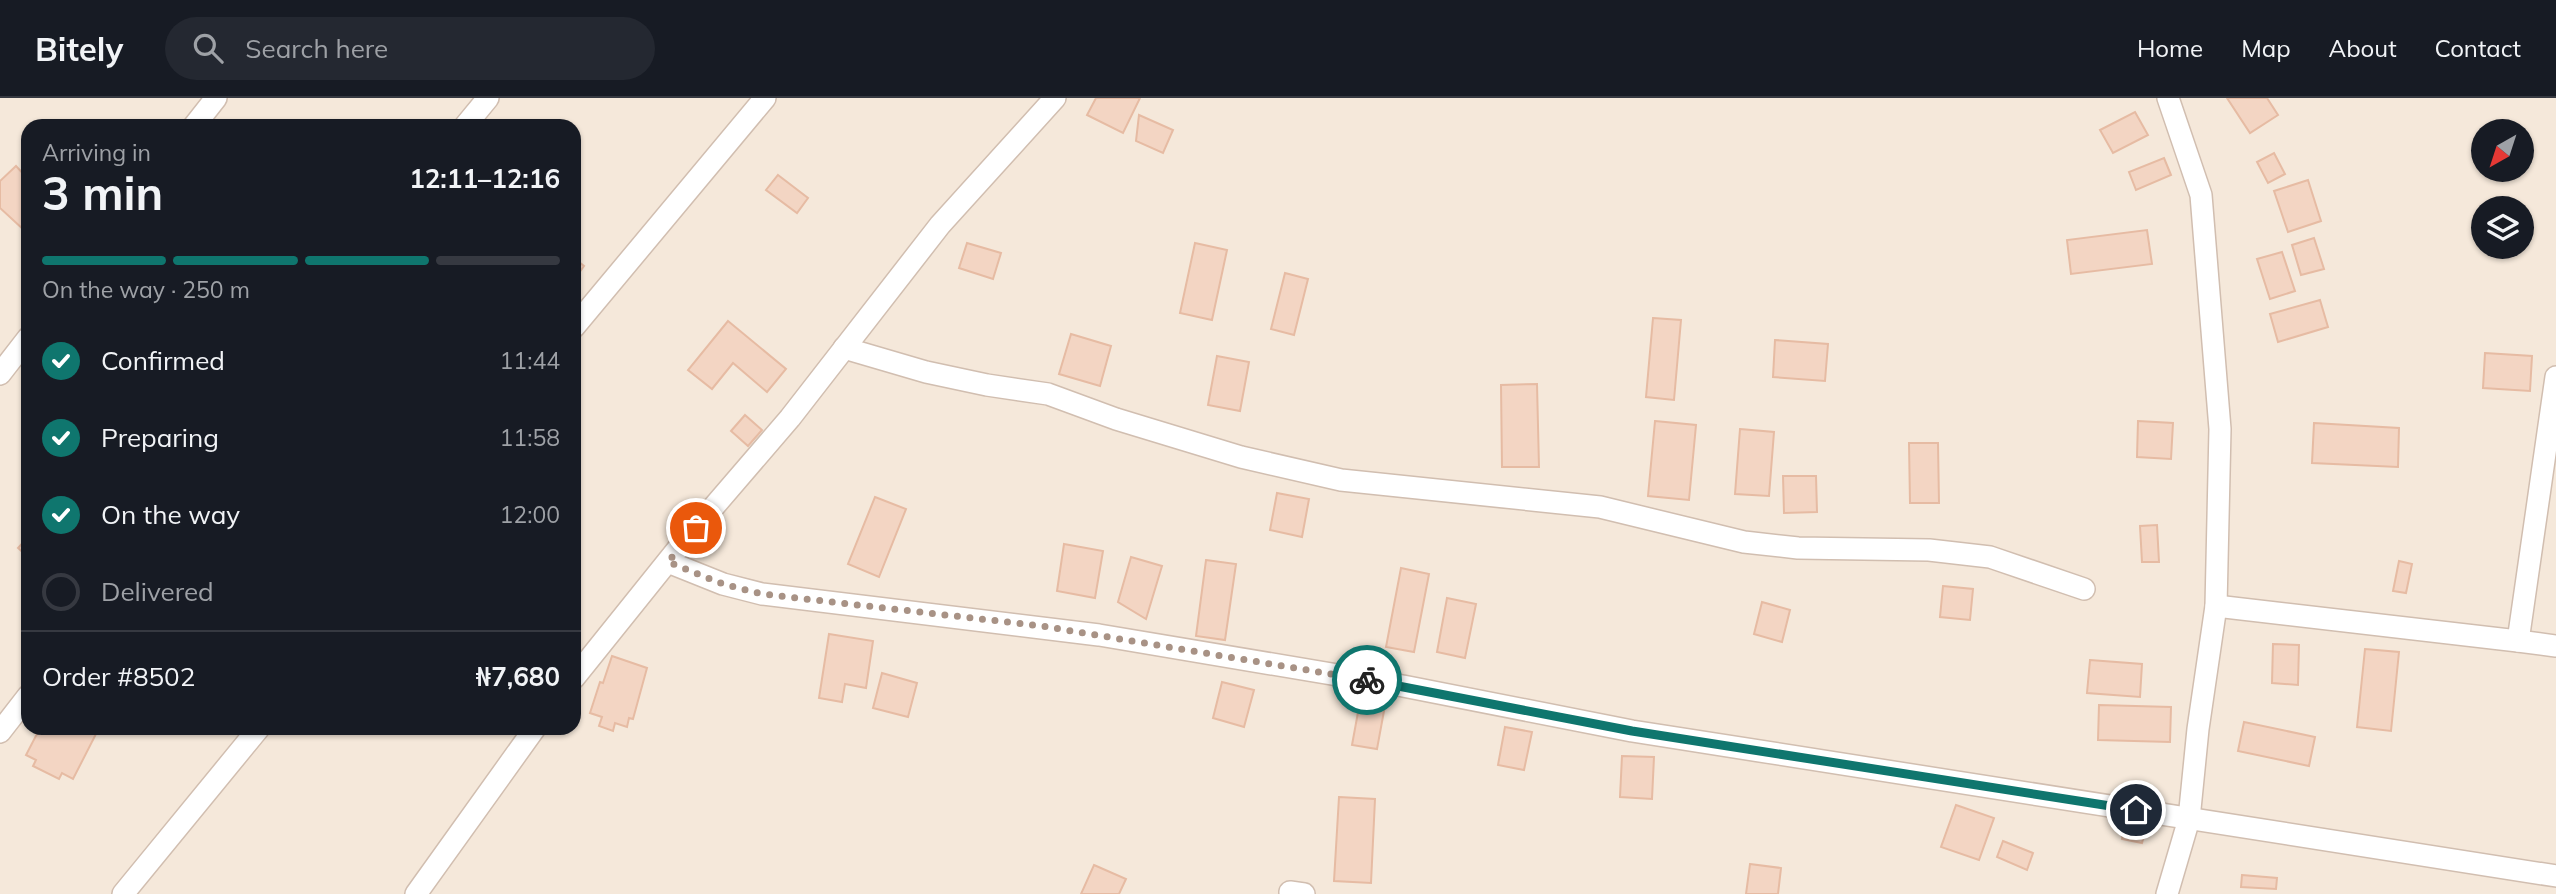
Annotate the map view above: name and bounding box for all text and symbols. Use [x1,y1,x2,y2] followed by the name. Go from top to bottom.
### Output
[165,17,655,80] search box
[35,28,123,69] text: Bitely
[189,29,227,67] icon: search
[245,32,388,65] text: Search here
[2137,33,2203,63] text: Home
[2241,33,2291,63] text: Map
[2329,33,2397,63] text: About
[2435,33,2521,63] text: Contact
[2471,119,2534,182] north arrow
[2471,119,2534,259] map controls
[42,138,151,167] text: Arriving in
[409,162,560,195] text: 12:11–12:16
[42,164,163,222] text: 3 min
[2471,196,2534,259] button: layers
[42,275,250,304] text: On the way · 250 m
[42,342,80,380] icon: check
[101,344,225,377] text: Confirmed
[500,346,560,375] text: 11:44
[42,419,80,457] icon: check
[101,421,219,454] text: Preparing
[500,423,560,452] text: 11:58
[42,496,80,534] icon: check
[101,498,240,531] text: On the way
[666,498,726,558] pin
[500,500,560,529] text: 12:00
[677,509,715,547] icon: bag
[101,575,214,608] text: Delivered
[1332,645,1402,715] courier
[42,660,195,693] text: Order #8502
[476,660,560,693] text: ₦7,680
[1348,661,1386,699] icon: bike
[2106,780,2166,840] pin
[2117,791,2155,829] icon: home

